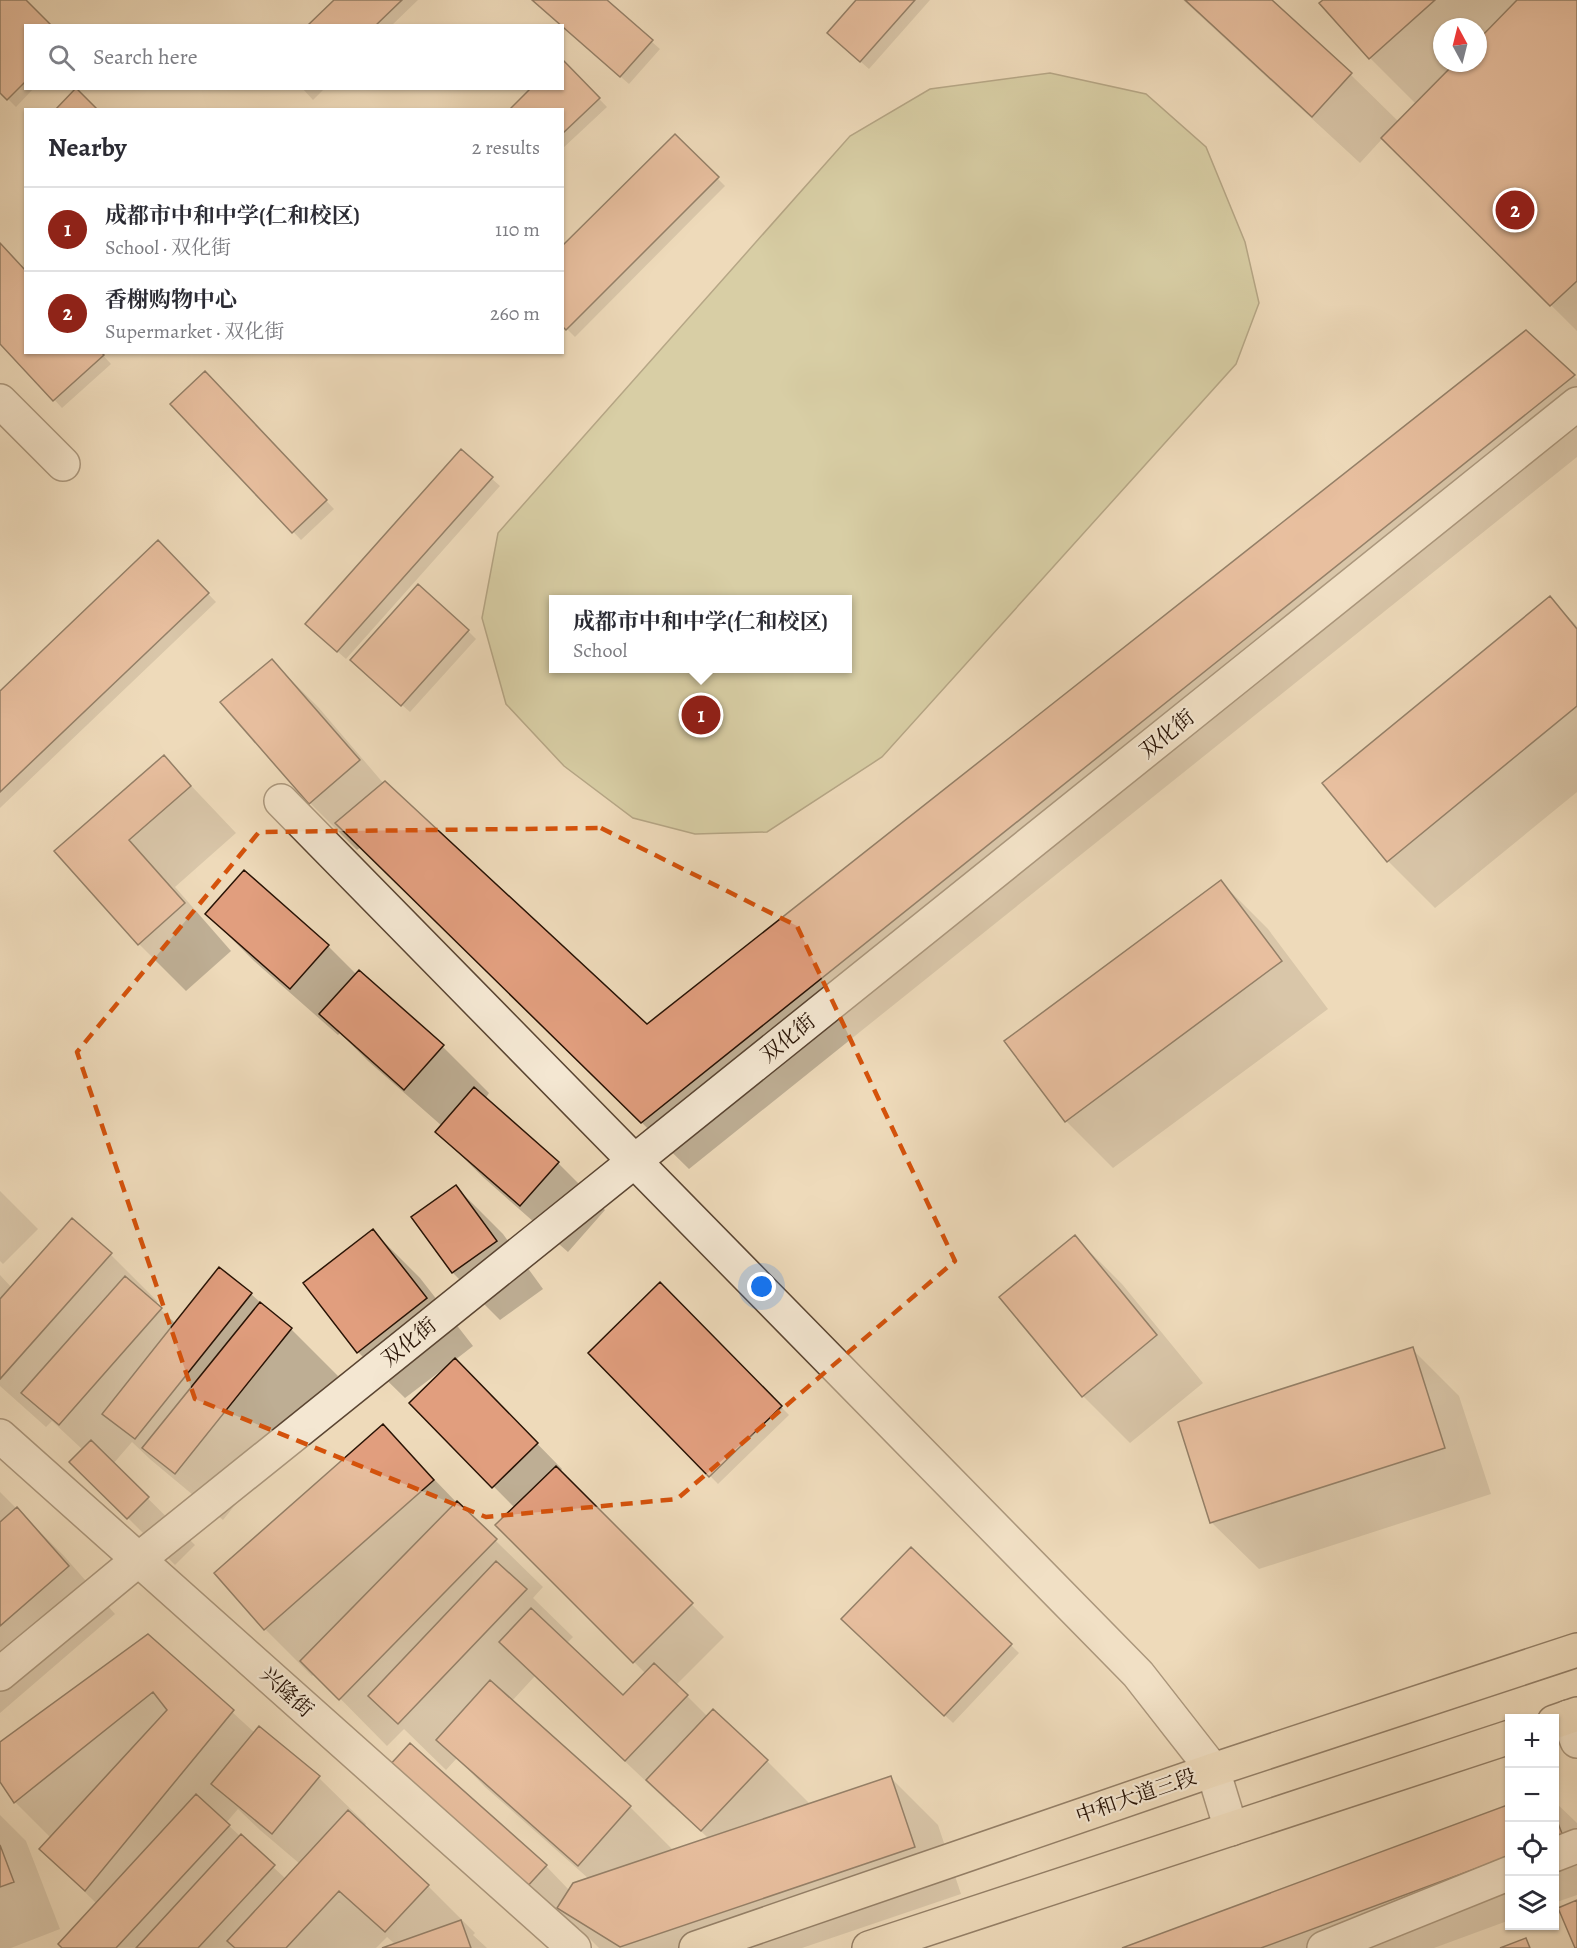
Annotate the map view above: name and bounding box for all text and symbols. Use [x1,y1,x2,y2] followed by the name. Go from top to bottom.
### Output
[1433,18,1487,72] north arrow
[24,24,564,90] search box
[45,41,78,74] icon: search
[93,42,198,72] text: Search here
[48,130,127,165] text: Nearby
[472,134,540,161] text: 2 results
[1496,188,1534,232] pin: 2
[105,201,360,231] text: 成都市中和中学(仁和校区)
[64,216,71,243] text: 1
[495,216,540,243] text: 110 m
[105,234,231,261] text: School · 双化街
[105,285,237,315] text: 香榭购物中心
[63,300,72,327] text: 2
[490,300,540,327] text: 260 m
[105,318,284,345] text: Supermarket · 双化街
[549,595,852,673] popup
[573,607,828,637] text: 成都市中和中学(仁和校区)
[573,637,627,664] text: School
[682,692,720,738] pin: 1
[1134,703,1200,765] street label: 双化街
[755,1007,821,1069] street label: 双化街
[747,1272,776,1301] your location
[376,1311,442,1373] street label: 双化街
[254,1661,320,1723] street label: 兴隆街
[1505,1714,1559,1930] map controls
[1505,1714,1559,1768] button: +
[1072,1762,1200,1830] street label: 中和大道三段
[1505,1768,1559,1822] button: −
[1505,1822,1559,1876] button: locate
[1505,1876,1559,1930] button: layers

